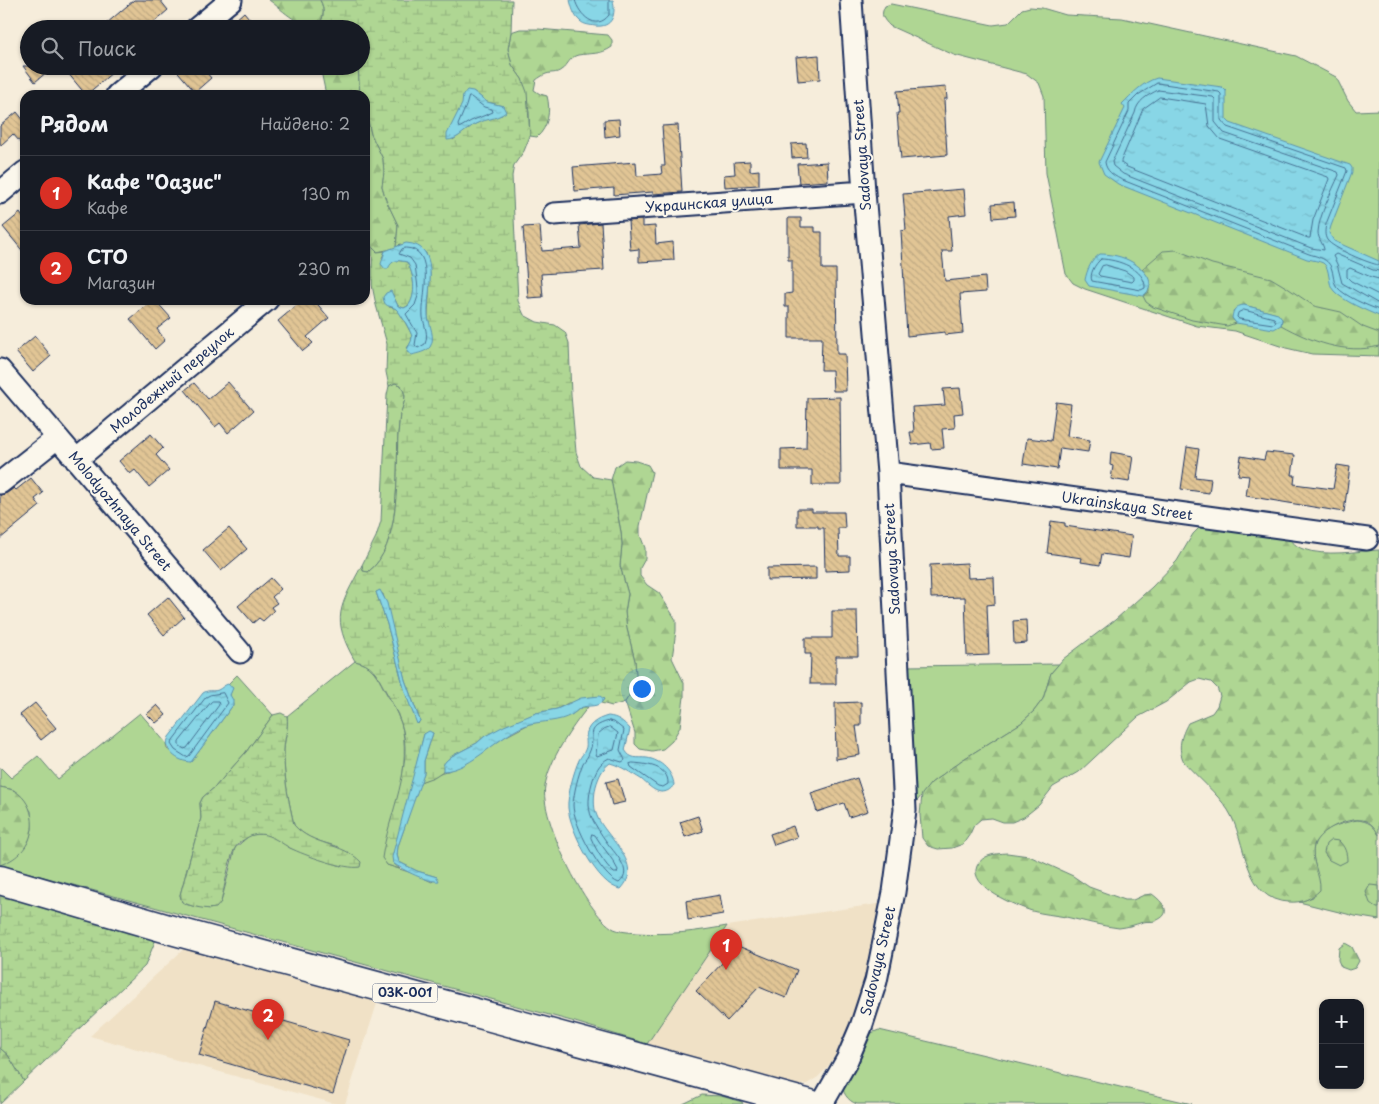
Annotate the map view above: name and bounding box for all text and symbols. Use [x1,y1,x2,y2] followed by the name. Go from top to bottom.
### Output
[20,20,370,75] search box
[38,34,66,62] icon: search
[78,34,136,62] text: Поиск
[847,98,876,211] street label: Sadovaya Street
[40,107,108,139] text: Рядом
[260,111,350,135] text: Найдено: 2
[87,167,222,195] text: Кафе "Оазис"
[52,181,60,205] text: 1
[302,181,350,205] text: 130 m
[644,188,774,217] street label: Украинская улица
[87,195,128,219] text: Кафе
[87,242,128,270] text: СТО
[50,256,62,280] text: 2
[298,256,350,280] text: 230 m
[87,270,156,294] text: Магазин
[105,321,239,438] street label: Молодежный переулок
[64,446,177,575] street label: Molodyozhnaya Street
[1060,486,1194,525] street label: Ukrainskaya Street
[878,503,905,615] street label: Sadovaya Street
[629,676,655,702] your location
[855,904,900,1018] street label: Sadovaya Street
[710,929,742,970] pin: 1
[372,984,438,1002] road number: 03К-001
[252,999,284,1040] pin: 2
[1319,999,1364,1089] map controls
[1319,999,1364,1044] button: +
[1319,1044,1364,1089] button: −

